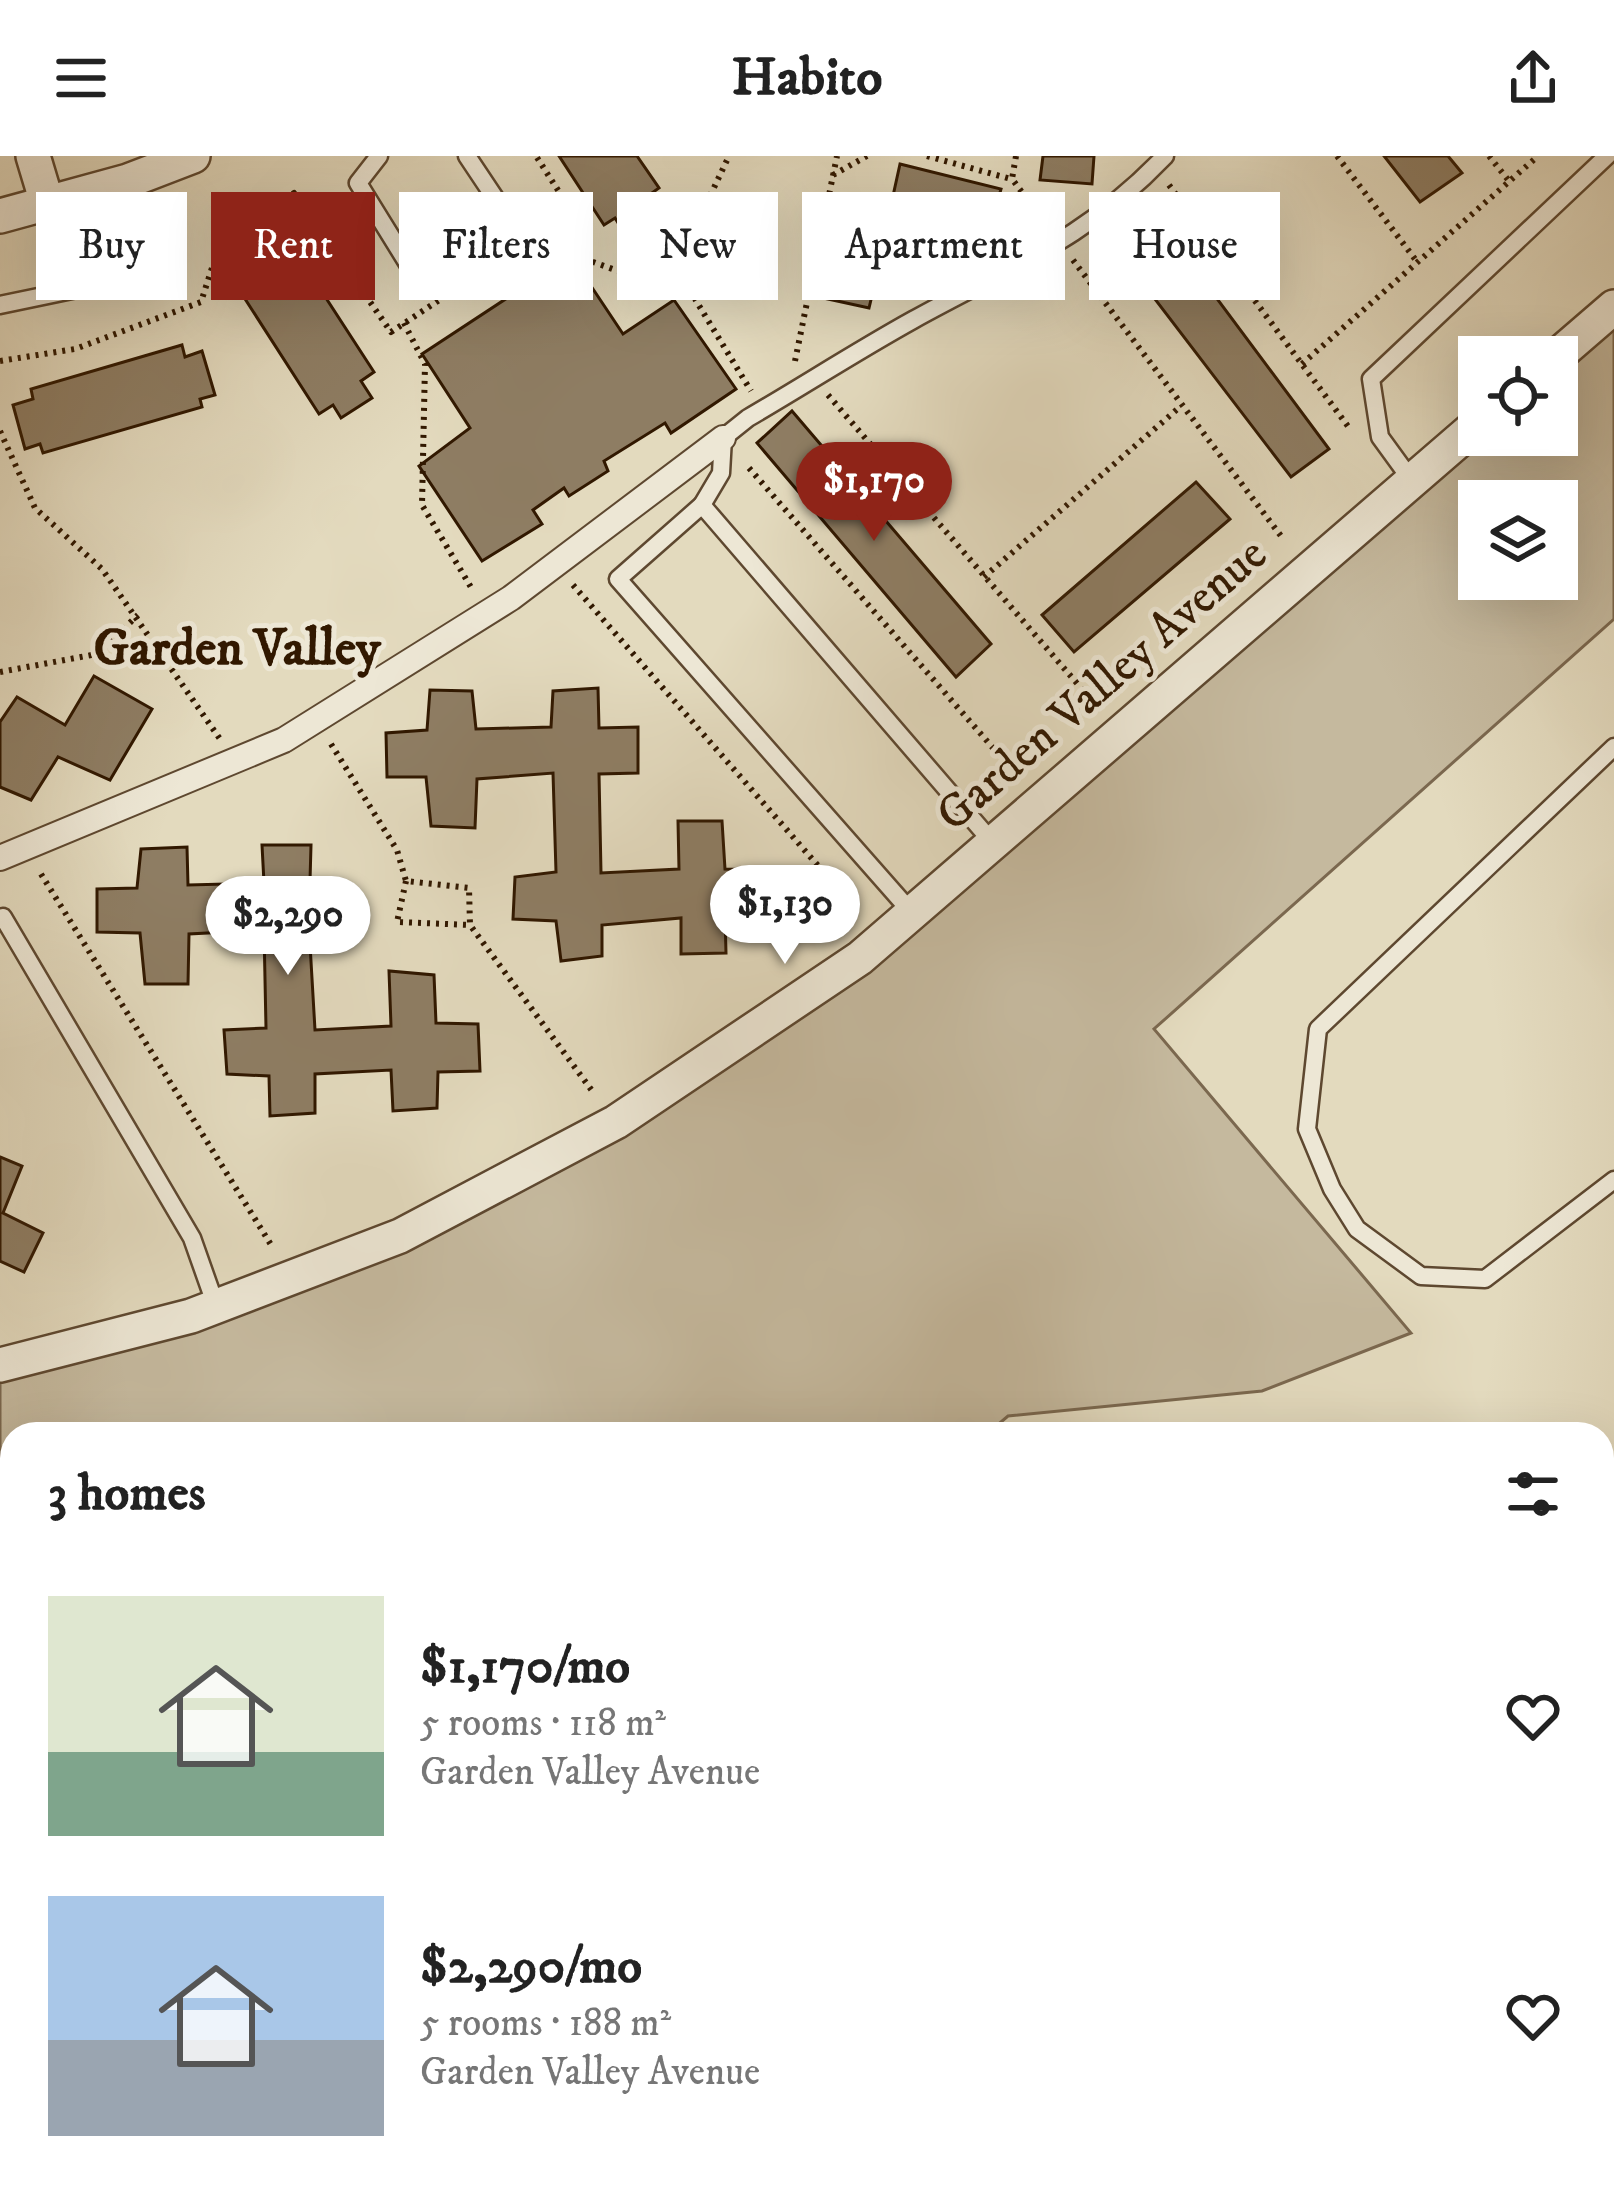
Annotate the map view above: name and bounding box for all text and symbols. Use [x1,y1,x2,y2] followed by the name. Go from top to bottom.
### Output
[48,45,114,111] icon: menu
[732,45,882,112] text: Habito
[1500,45,1566,111] icon: share
[36,192,187,300] chip: Buy
[211,192,375,300] chip: Rent
[399,192,593,300] chip: Filters
[617,192,778,300] chip: New
[802,192,1065,300] chip: Apartment
[1089,192,1280,300] chip: House
[1458,336,1578,600] map controls
[1458,336,1578,456] button: locate
[776,442,972,544] pin: $1,170
[823,456,925,505] text: $1,170
[1458,480,1578,600] button: layers
[924,525,1280,845] street label: Garden Valley Avenue
[94,617,382,681] district label: Garden Valley
[687,865,883,967] pin: $1,130
[190,876,386,978] pin: $2,290
[737,879,833,928] text: $1,130
[233,890,343,939] text: $2,290
[1500,1461,1566,1527] icon: filters
[48,1462,206,1526] text: 3 homes
[420,1635,630,1699] text: $1,170/mo
[144,1644,288,1788] icon: home
[1500,1683,1566,1749] icon: heart
[420,1699,666,1748] text: 5 rooms · 118 m²
[420,1748,760,1797] text: Garden Valley Avenue
[420,1935,642,1999] text: $2,290/mo
[144,1944,288,2088] icon: home
[1500,1983,1566,2049] icon: heart
[420,1999,671,2048] text: 5 rooms · 188 m²
[420,2048,760,2097] text: Garden Valley Avenue

